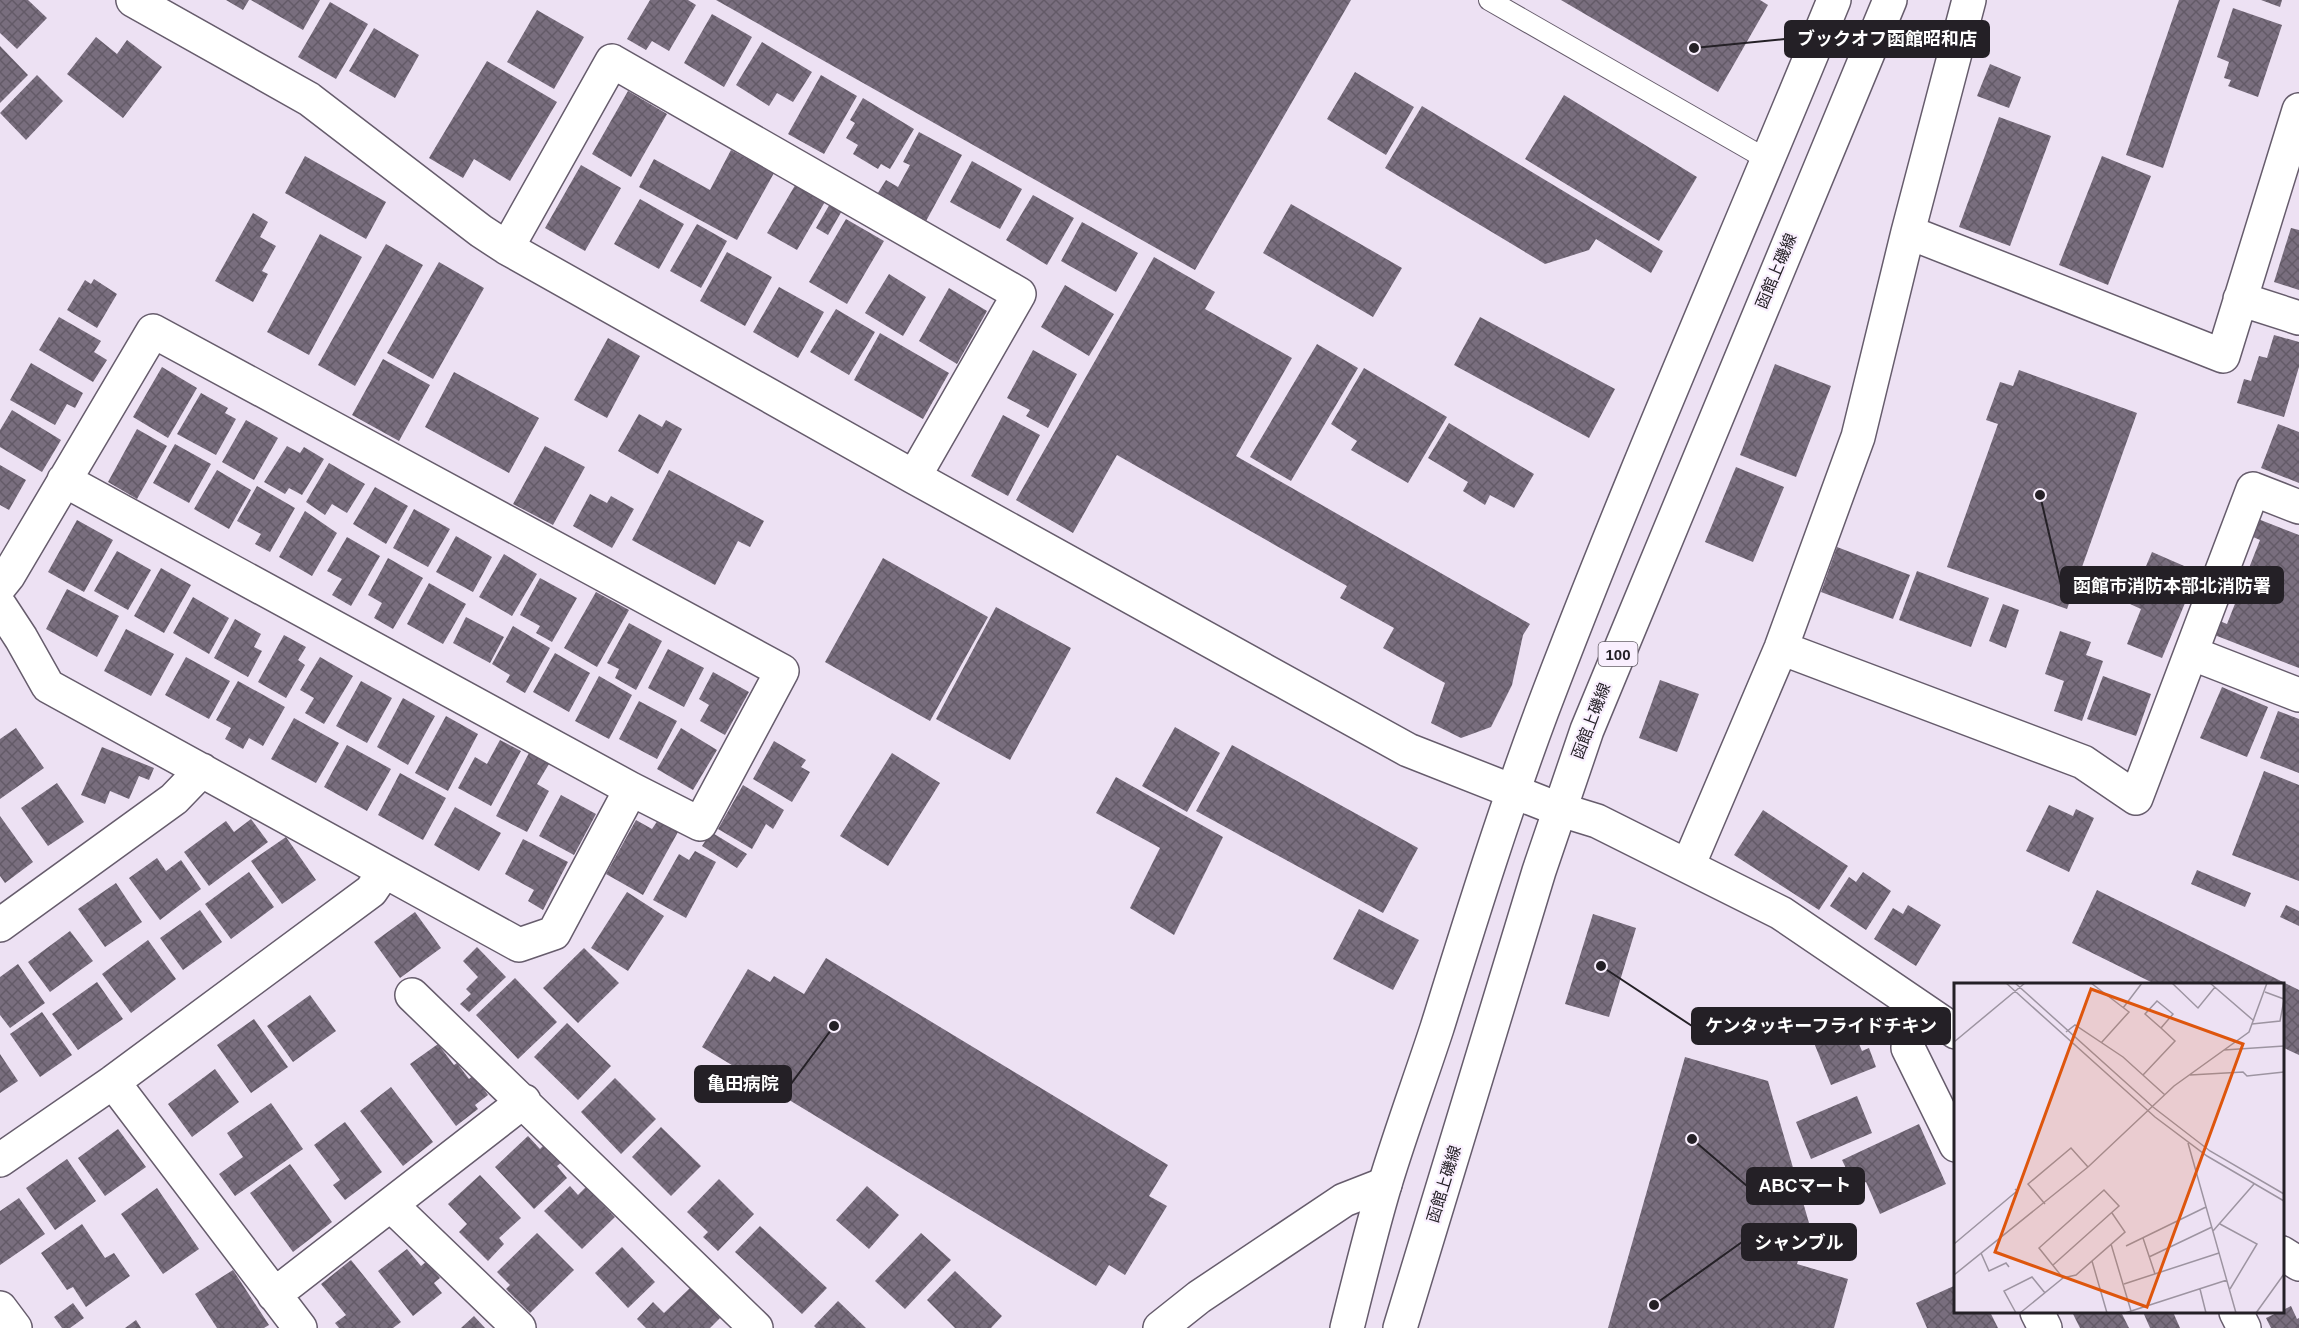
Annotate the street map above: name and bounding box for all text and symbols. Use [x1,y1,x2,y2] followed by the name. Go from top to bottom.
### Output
[1785,21,1989,57] callout: ブックオフ函館昭和店
[1797,29,1977,49] text: ブックオフ函館昭和店
[1753,231,1799,311] street label: 函館上磯線
[2061,567,2283,603] callout: 函館市消防本部北消防署
[2073,576,2271,596] text: 函館市消防本部北消防署
[1598,642,1638,666] road number: 100
[1569,681,1613,761] street label: 函館上磯線
[1954,983,2284,1313] inset map
[1692,1008,1950,1044] callout: ケンタッキーフライドチキン
[1705,1016,1937,1036] text: ケンタッキーフライドチキン
[695,1066,791,1102] callout: 亀田病院
[707,1073,779,1094] text: 亀田病院
[1424,1143,1464,1225] street label: 函館上磯線
[1747,1168,1864,1204] callout: ABCマート
[1759,1176,1852,1196] text: ABCマート
[1742,1224,1856,1260] callout: シャンブル
[1754,1233,1844,1253] text: シャンブル

